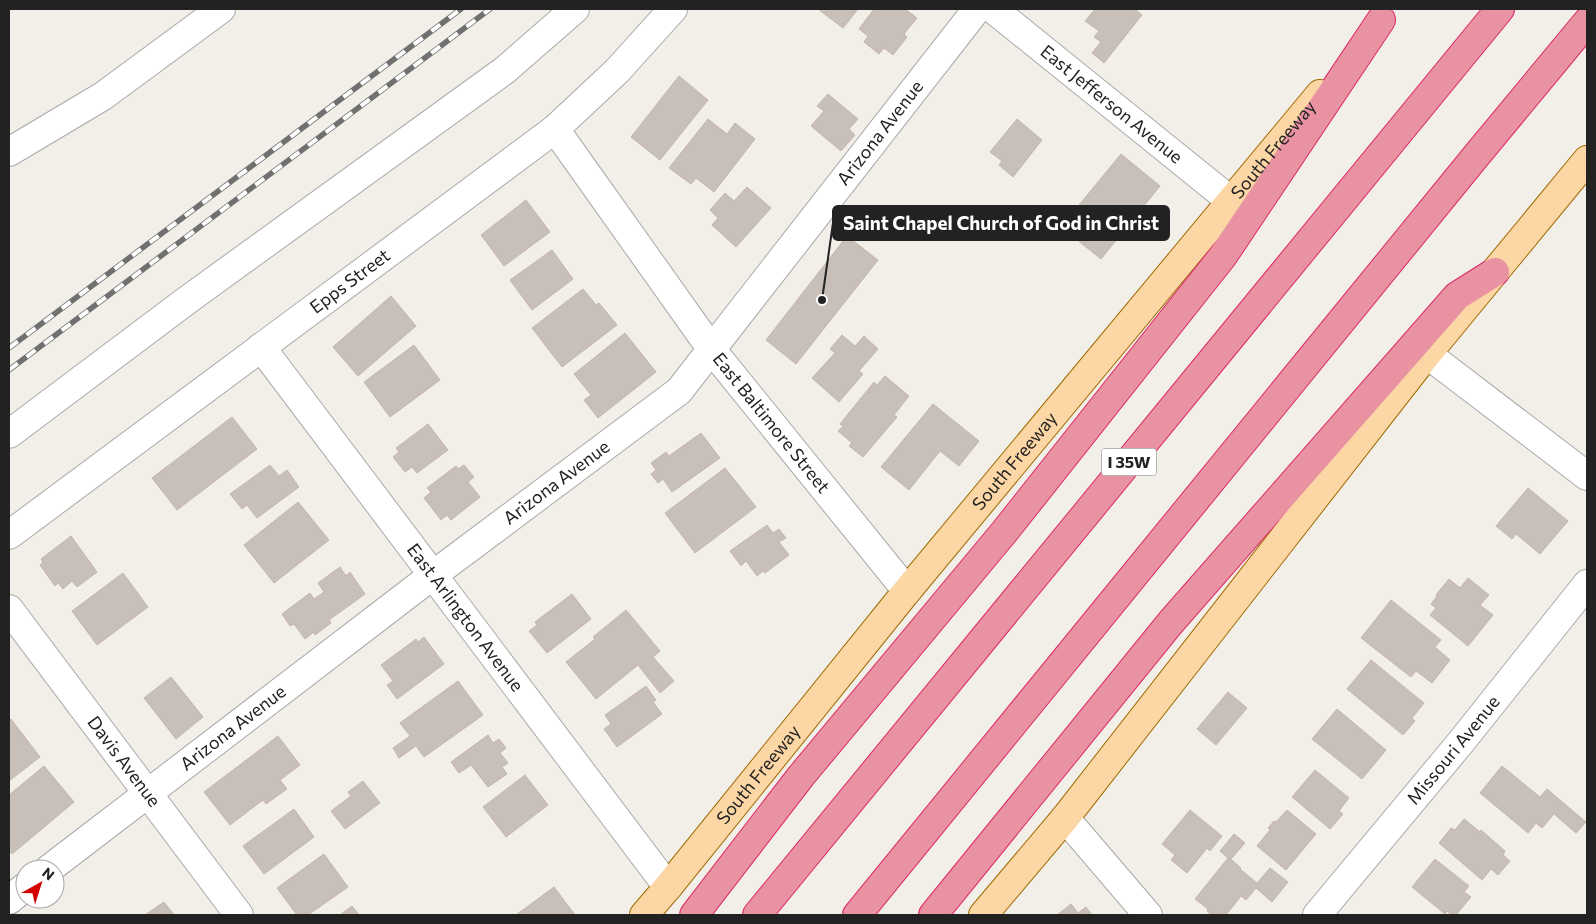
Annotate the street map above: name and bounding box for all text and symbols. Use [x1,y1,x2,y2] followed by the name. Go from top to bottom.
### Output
[1036,40,1187,168] street label: East Jefferson Avenue
[832,76,927,189] street label: Arizona Avenue
[1226,96,1320,203] street label: South Freeway
[833,206,1169,240] callout: Saint Chapel Church of God in Christ
[843,211,1159,234] text: Saint Chapel Church of God in Christ
[305,244,394,318] street label: Epps Street
[709,348,835,497] street label: East Baltimore Street
[967,407,1061,514] street label: South Freeway
[499,435,614,529] street label: Arizona Avenue
[1102,448,1156,476] road number: I 35W
[403,539,529,696] street label: East Arlington Avenue
[175,680,290,775] street label: Arizona Avenue
[1402,691,1504,809] street label: Missouri Avenue
[83,711,166,811] street label: Davis Avenue
[711,720,804,828] street label: South Freeway
[15,859,65,909] north arrow
[39,864,58,883] text: N

